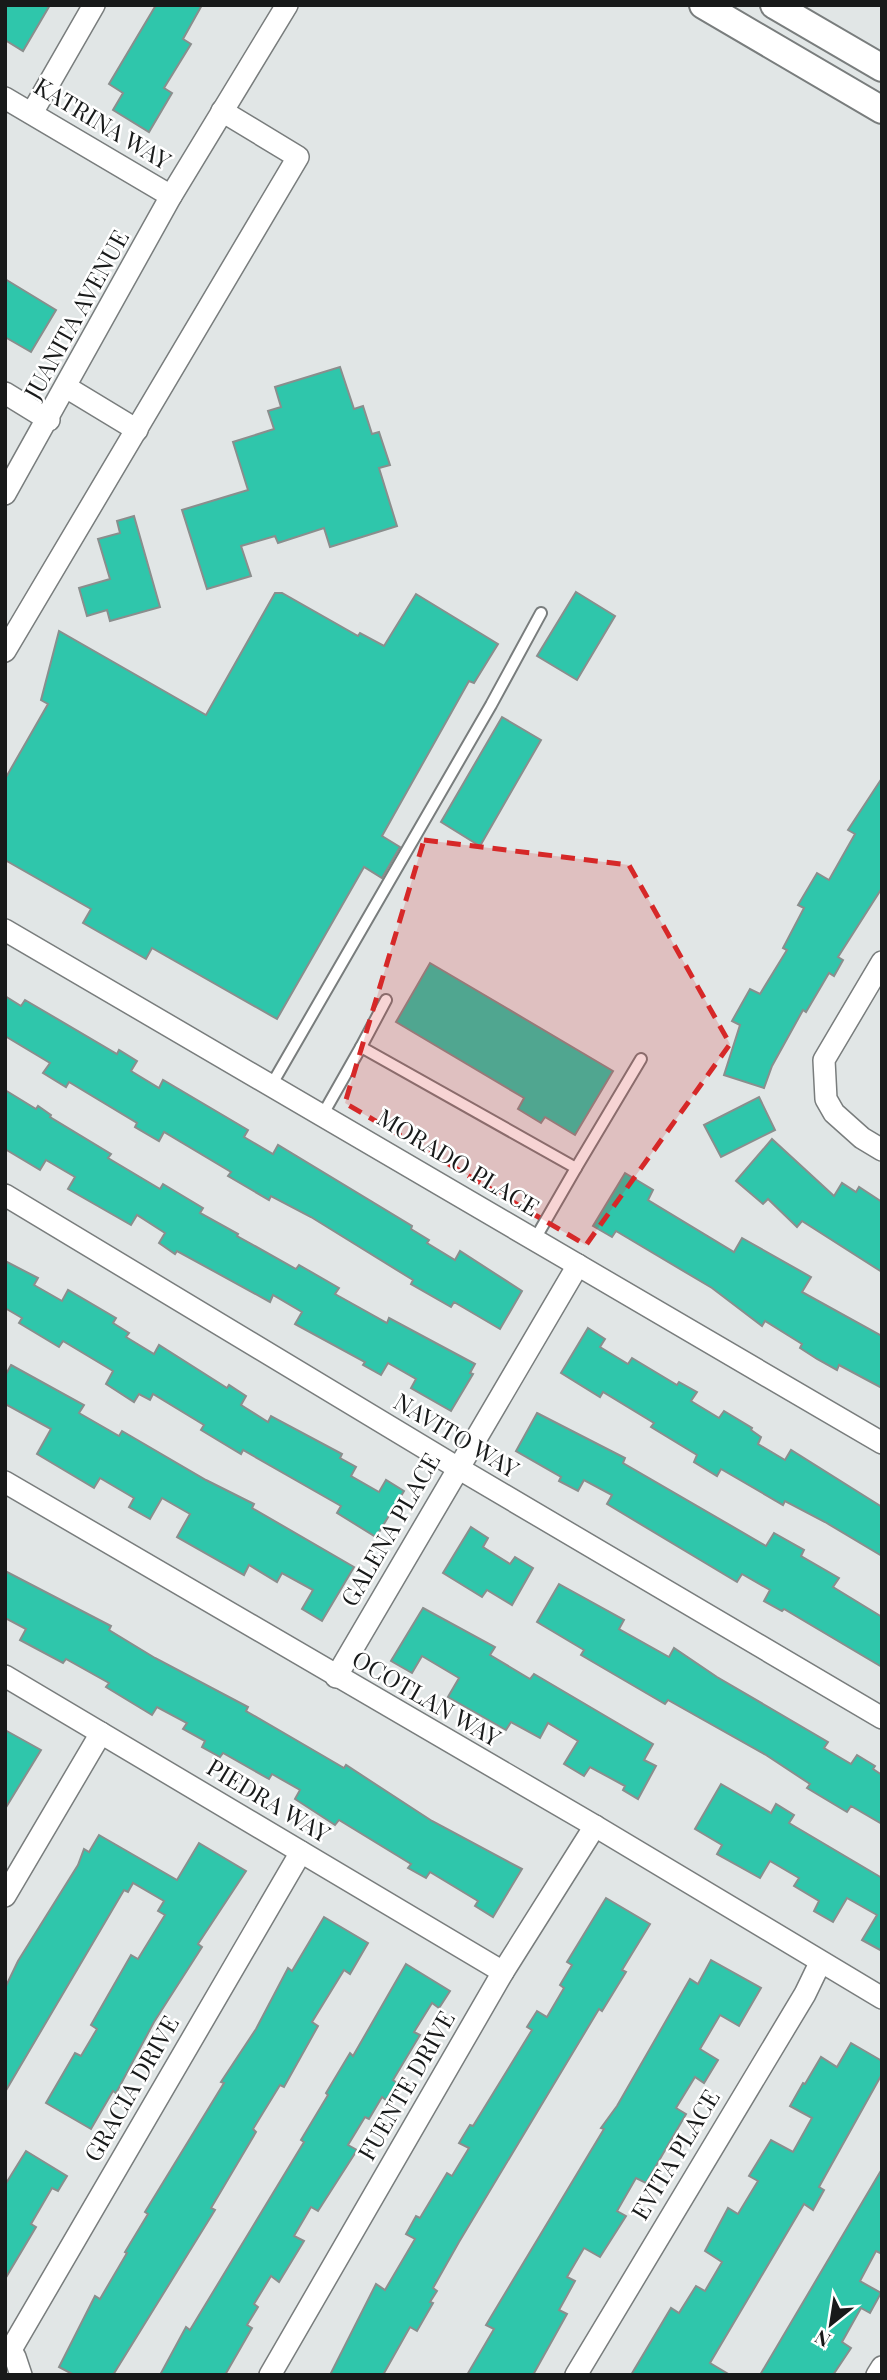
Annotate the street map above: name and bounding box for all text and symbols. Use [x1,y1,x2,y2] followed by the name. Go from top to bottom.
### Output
[29,69,178,176] street label: KATRINA WAY
[15,224,135,405] street label: JUANITA AVENUE
[372,1100,546,1222] street label: MORADO PLACE
[389,1384,526,1485] street label: NAVITO WAY
[332,1446,446,1612] street label: GALENA PLACE
[347,1642,508,1753] street label: OCOTLAN WAY
[202,1750,337,1849] street label: PIEDRA WAY
[350,2004,461,2166] street label: FUENTE DRIVE
[76,2009,185,2167] street label: GRACIA DRIVE
[623,2083,726,2225] street label: EVITA PLACE
[796,2289,866,2359] north arrow
[809,2325,834,2354] text: N

